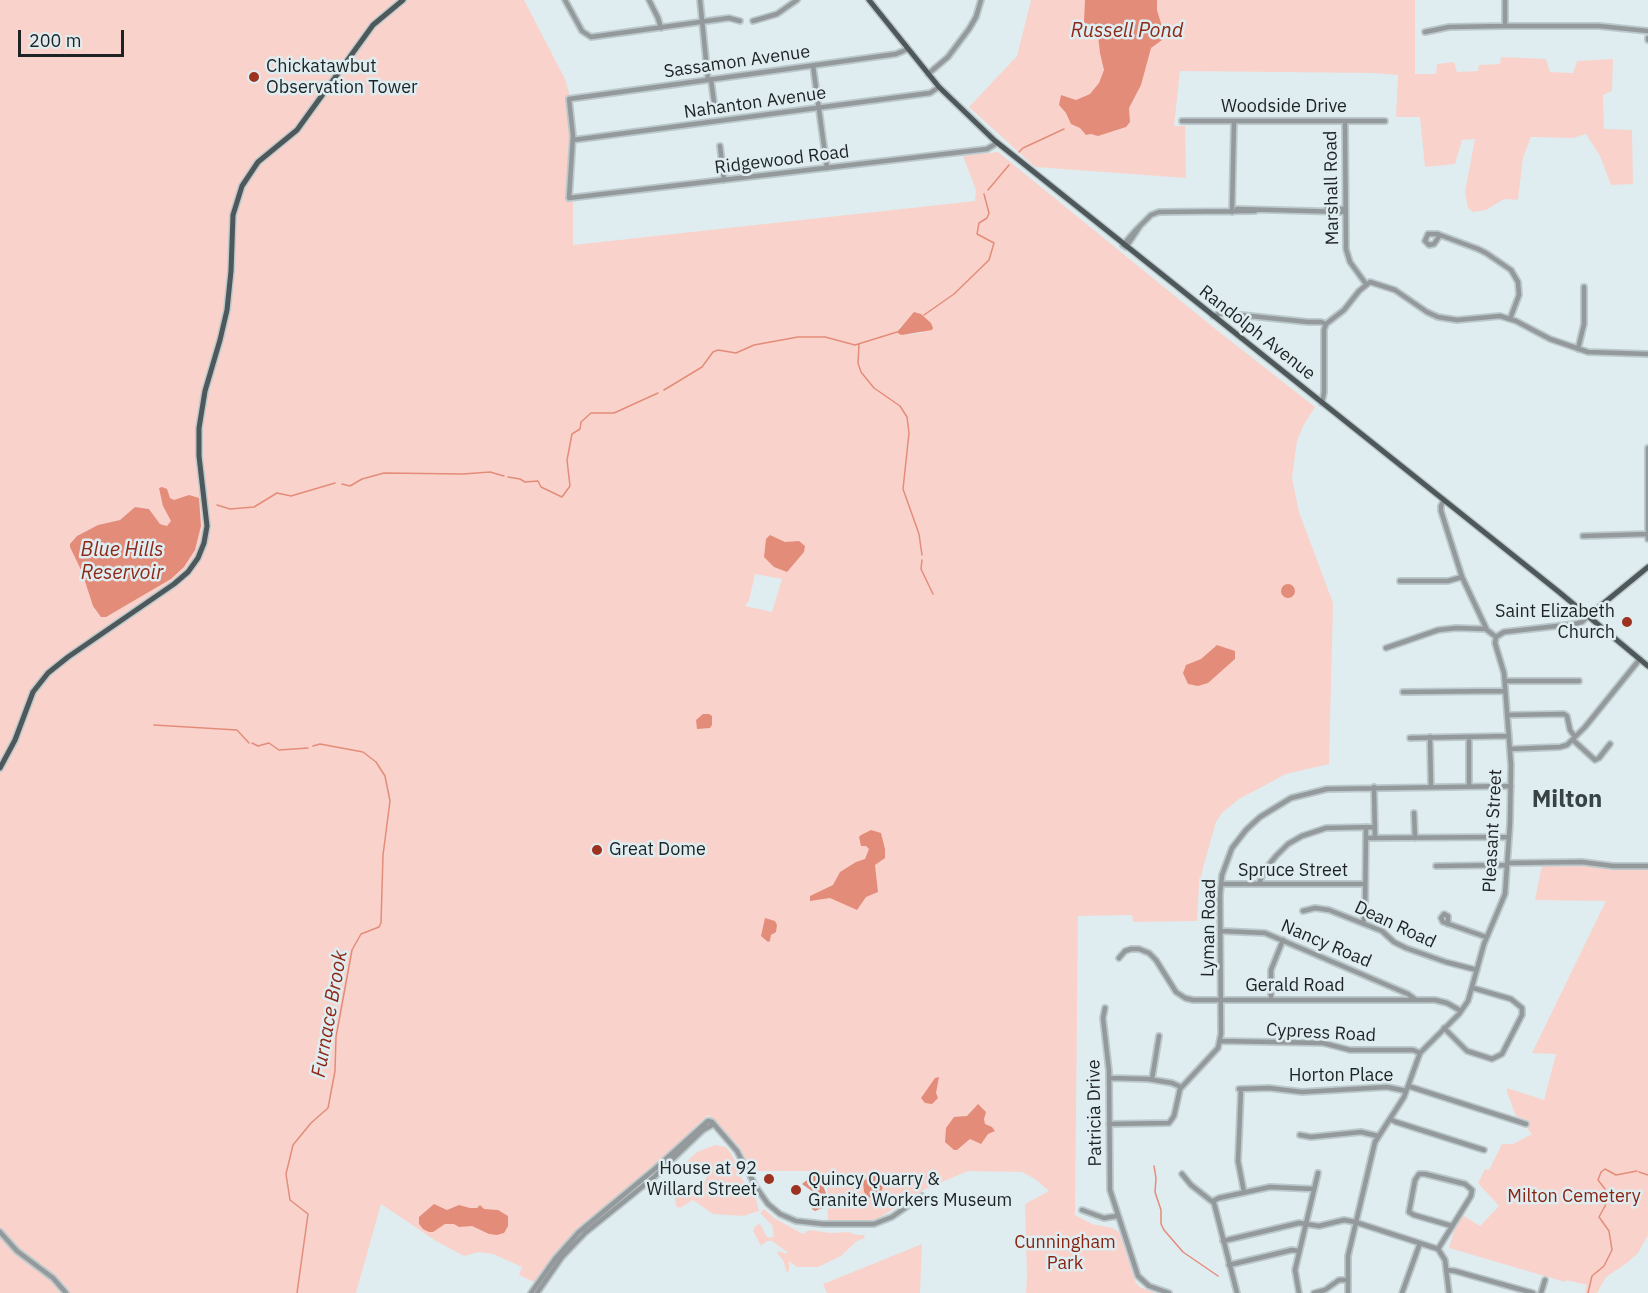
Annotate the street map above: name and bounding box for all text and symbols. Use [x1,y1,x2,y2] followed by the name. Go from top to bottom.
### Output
[21,18,128,56] scale bar
[1071,19,1183,43] water label: Russell Pond
[29,29,81,52] text: 200 m
[662,41,812,83] street label: Sassamon Avenue
[266,56,418,98] place label: Chickatawbut Observation Tower
[247,70,261,84] marker: Chickatawbut Observation Tower
[683,82,827,124] street label: Nahanton Avenue
[1221,96,1347,118] street label: Woodside Drive
[1320,130,1344,246] street label: Marshall Road
[713,141,851,179] street label: Ridgewood Road
[1195,281,1319,385] street label: Randolph Avenue
[81,538,163,585] water label: Blue Hills Reservoir
[1495,601,1615,644] place label: Saint Elizabeth Church
[1620,615,1634,629] marker: Saint Elizabeth Church
[1479,769,1507,893] street label: Pleasant Street
[1532,786,1602,814] district label: Milton
[609,839,706,861] place label: Great Dome
[590,843,604,857] marker: Great Dome
[1238,860,1348,882] street label: Spruce Street
[1197,879,1221,977] street label: Lyman Road
[1351,897,1439,953] street label: Dean Road
[1277,915,1375,973] street label: Nancy Road
[307,949,353,1079] water label: Furnace Brook
[1245,975,1345,997] street label: Gerald Road
[1265,1019,1377,1047] street label: Cypress Road
[1083,1059,1107,1167] street label: Patricia Drive
[1289,1065,1393,1087] street label: Horton Place
[647,1158,757,1200] place label: House at 92 Willard Street
[808,1169,1012,1212] place label: Quincy Quarry & Granite Workers Museum
[762,1172,776,1186] marker: House at 92 Willard Street
[789,1183,803,1197] marker: Quincy Quarry & Granite Workers Museum
[1507,1186,1641,1208] park label: Milton Cemetery
[1014,1232,1116,1274] park label: Cunningham Park

